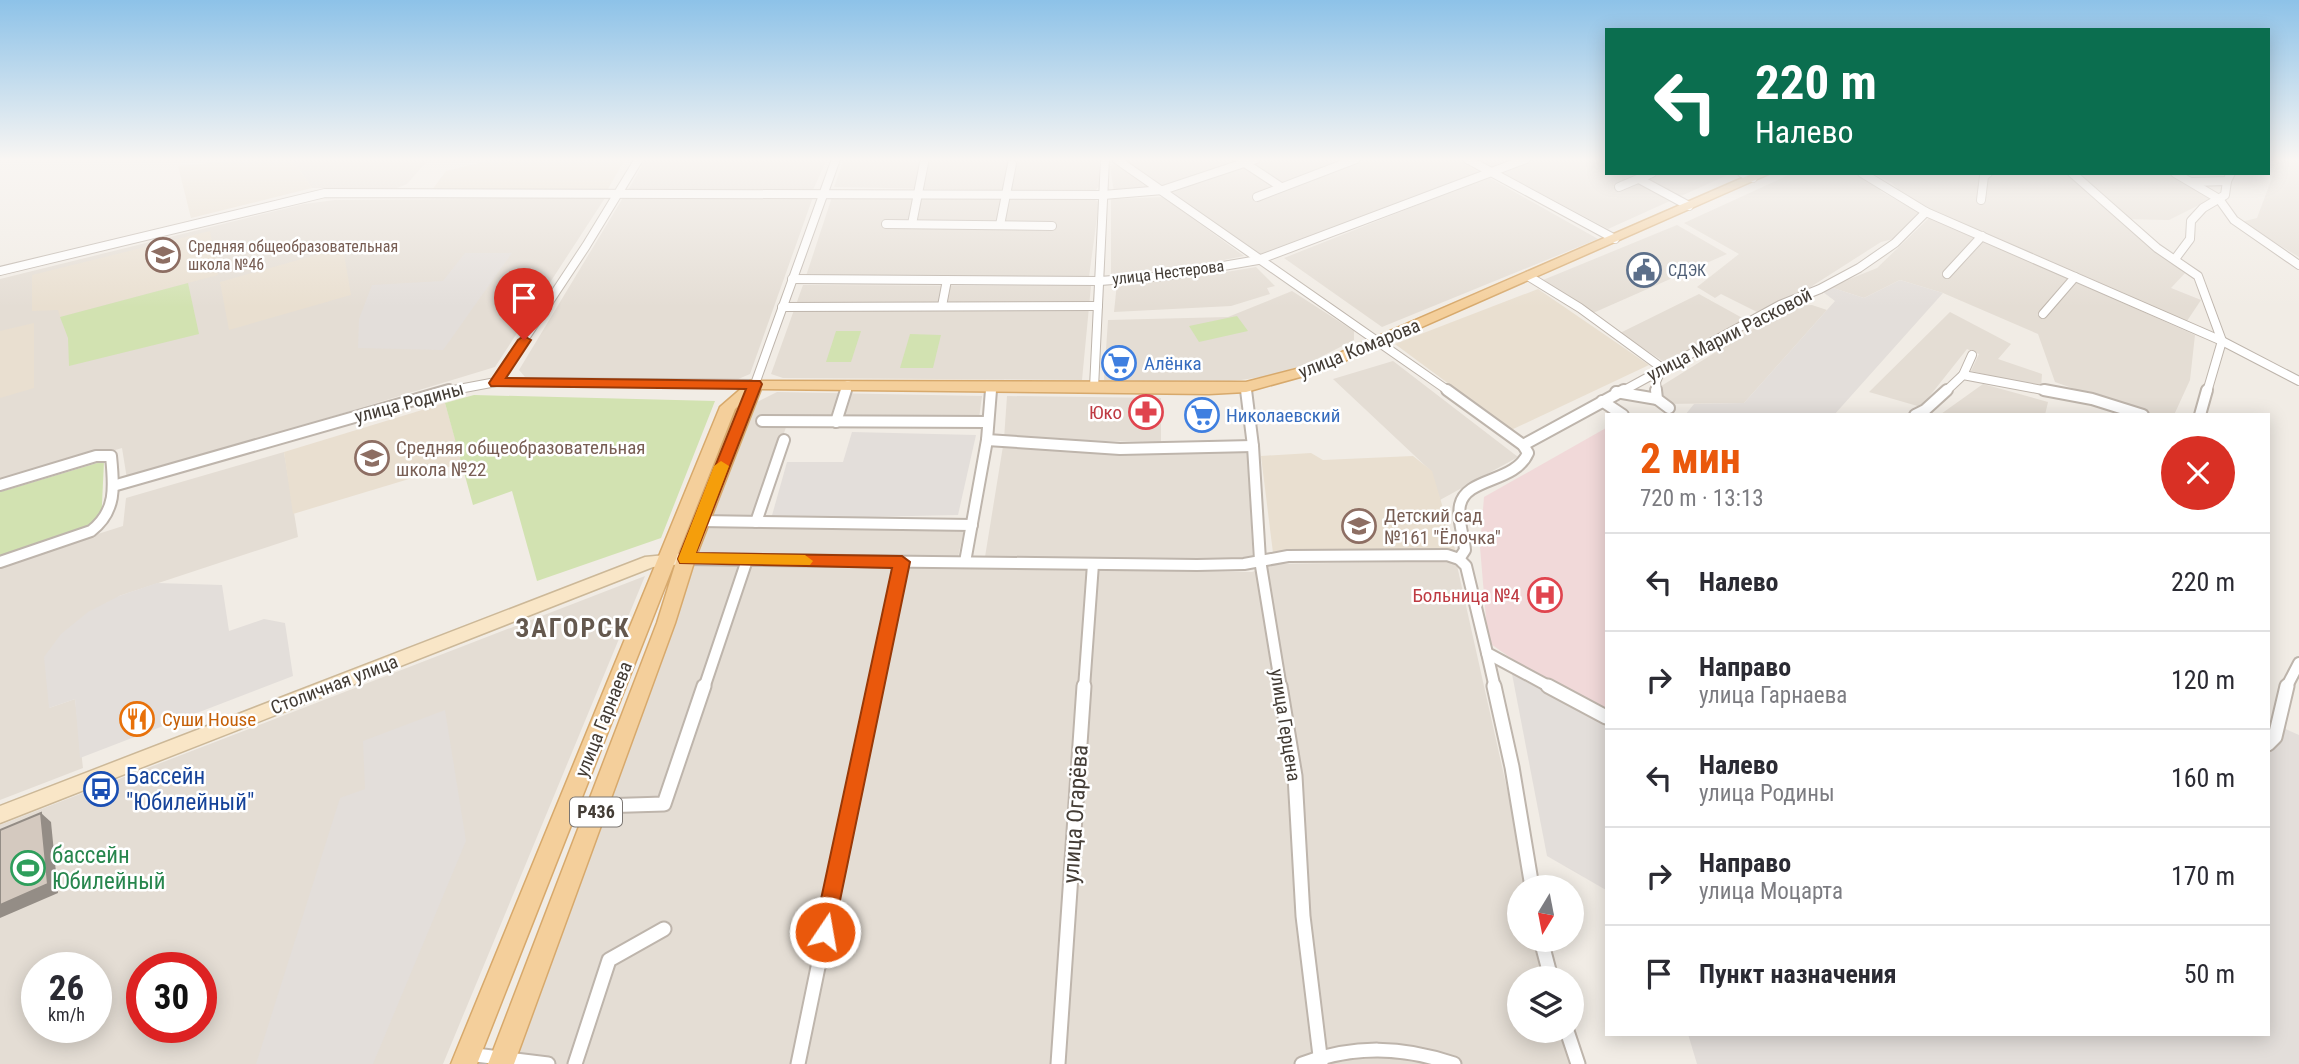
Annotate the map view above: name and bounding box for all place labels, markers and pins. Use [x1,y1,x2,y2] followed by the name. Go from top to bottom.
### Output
[144,236,182,274] school or university icon: Средняя общеобразовательная школа №46
[188,237,398,274] place label: Средняя общеобразовательная школа №46
[1625,251,1663,289] public building icon: СДЭК
[1668,261,1706,280] place label: СДЭК
[494,268,554,340] pin
[1100,344,1138,382] supermarket icon: Алёнка
[1144,352,1202,375] place label: Алёнка
[1127,393,1165,431] pharmacy icon: Юко
[1183,396,1221,434] supermarket icon: Николаевский
[1089,401,1122,424] place label: Юко
[1226,404,1340,427] place label: Николаевский
[396,436,646,481] place label: Средняя общеобразовательная школа №22
[353,439,391,477] school or university icon: Средняя общеобразовательная школа №22
[1384,504,1501,549] place label: Детский сад №161 "Ёлочка"
[1340,507,1378,545] school or university icon: Детский сад №161 "Ёлочка"
[1526,576,1564,614] hospital icon: Больница №4
[1412,584,1520,607] place label: Больница №4
[118,700,156,738] restaurant icon: Суши House
[162,708,256,731] place label: Суши House
[126,763,254,816] place label: Бассейн "Юбилейный"
[82,770,120,808] bus stop icon: Бассейн "Юбилейный"
[52,842,166,895] place label: бассейн Юбилейный
[9,849,47,887] sports icon: бассейн Юбилейный

